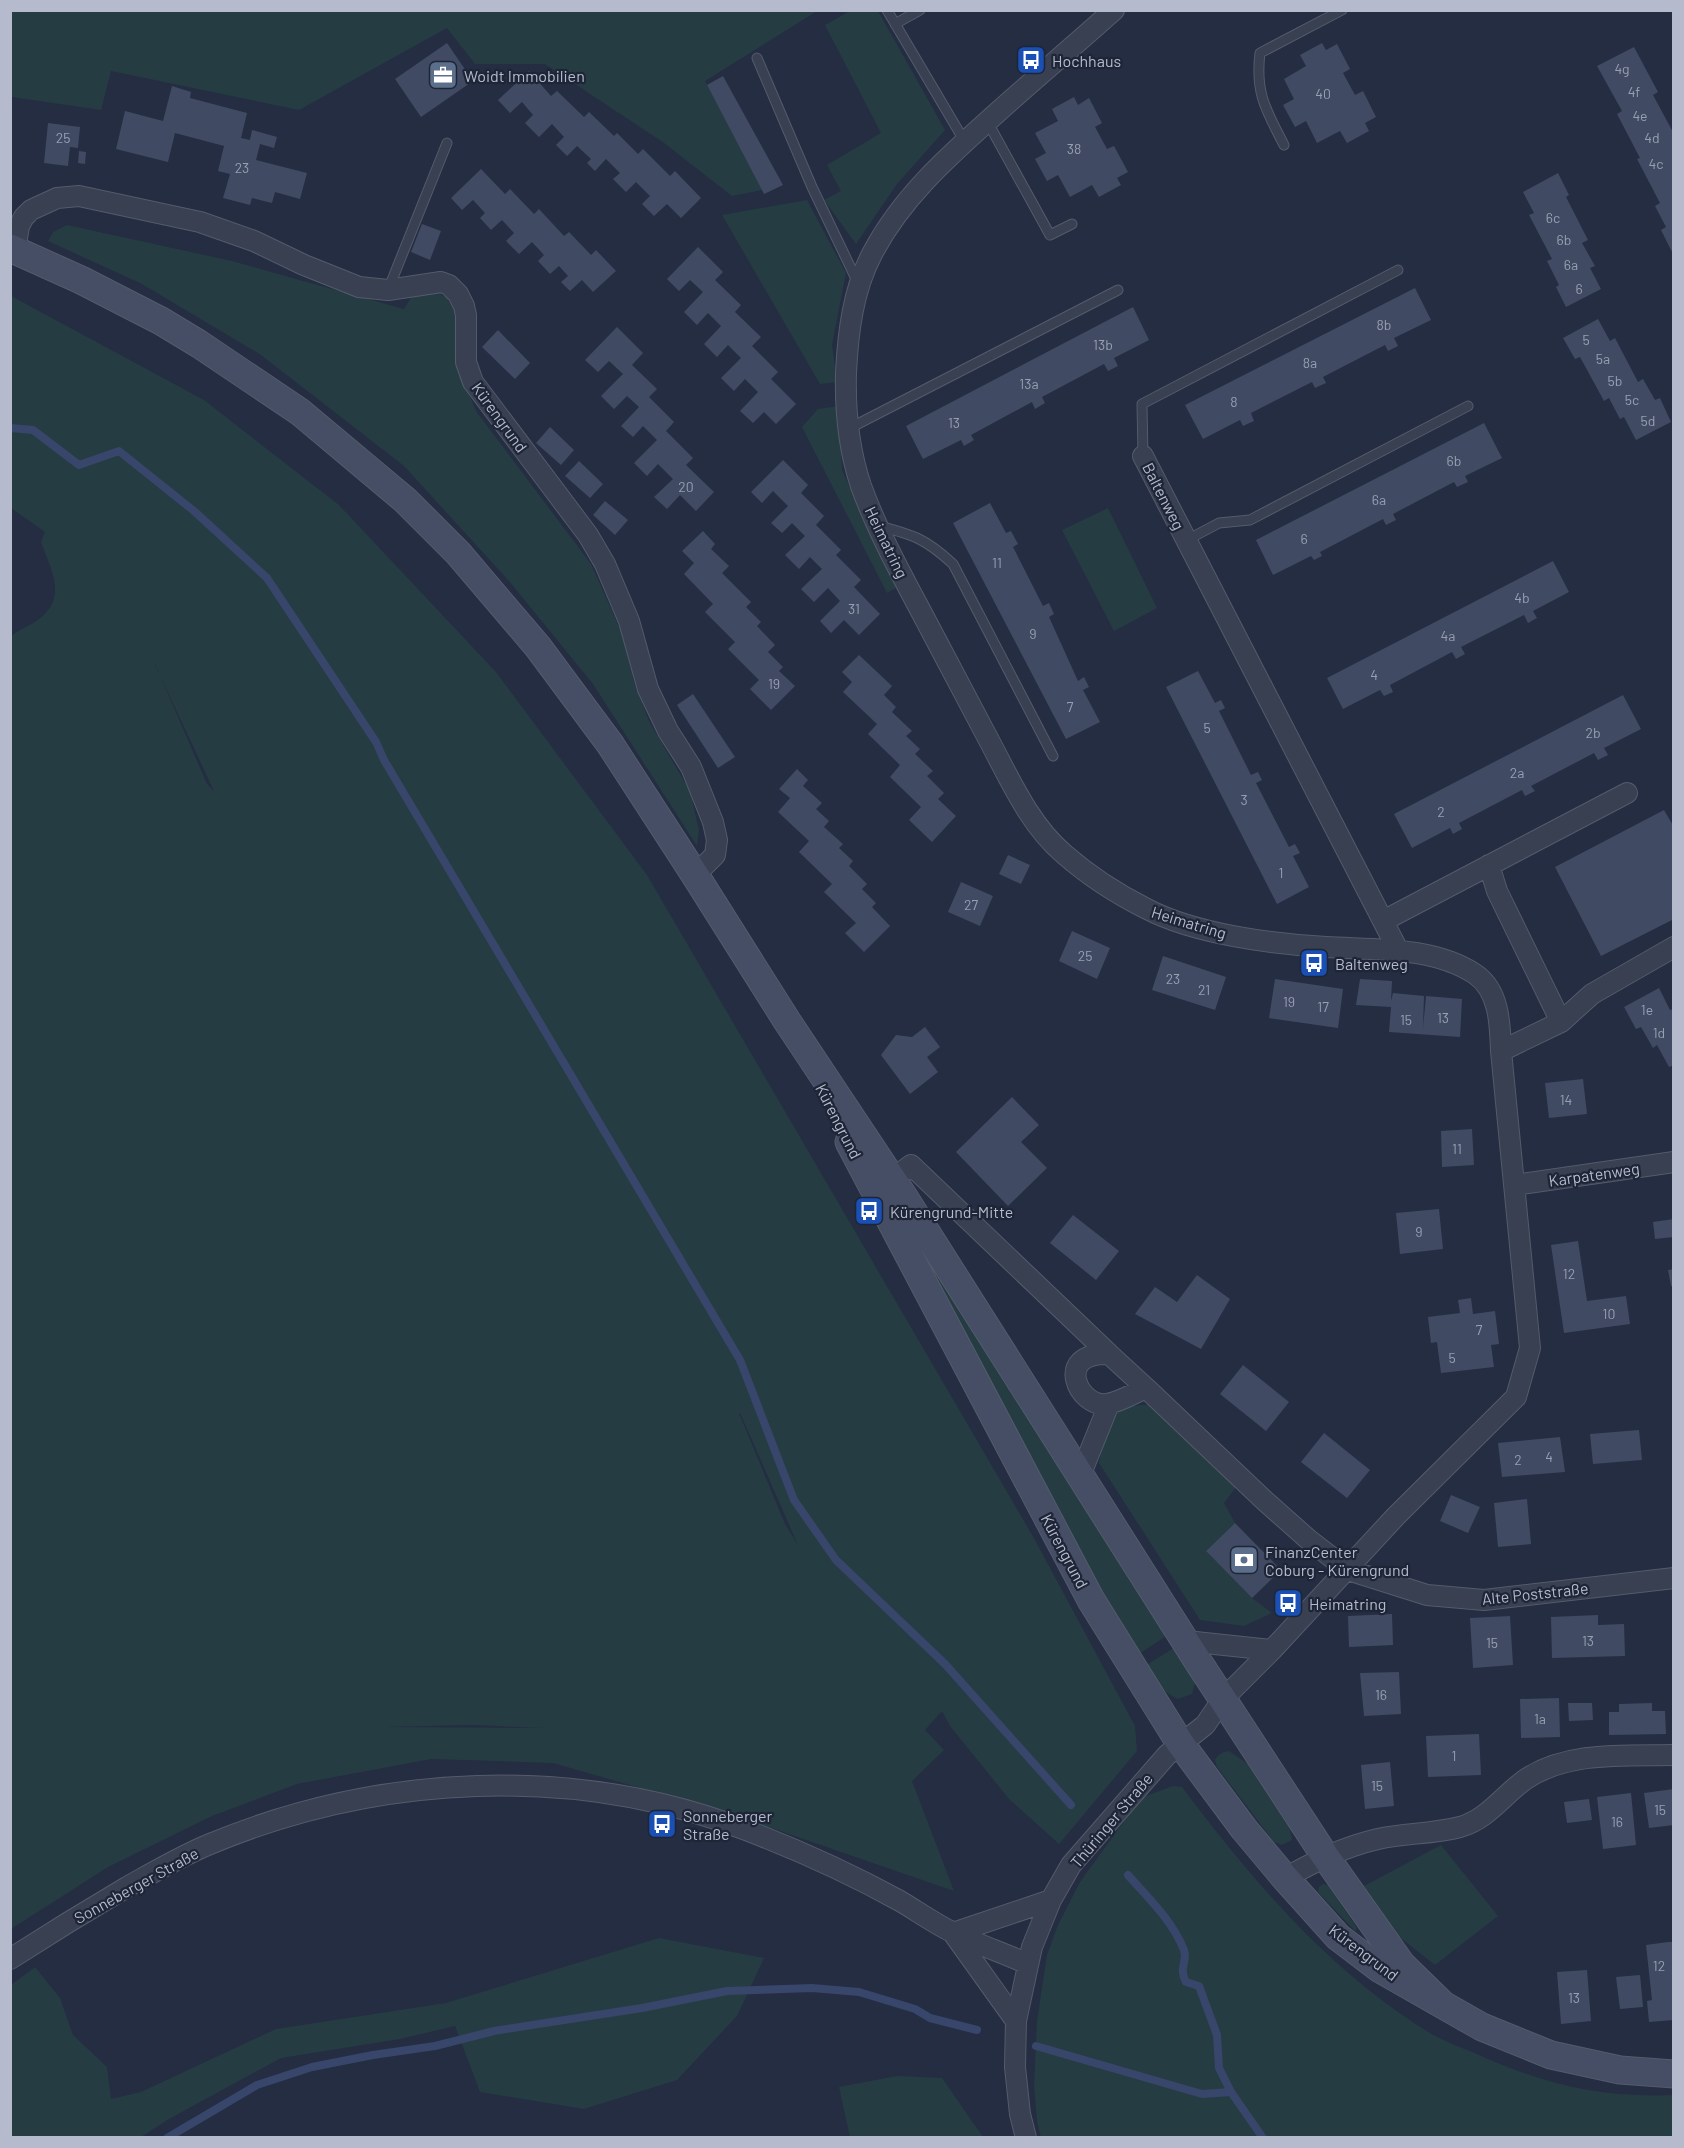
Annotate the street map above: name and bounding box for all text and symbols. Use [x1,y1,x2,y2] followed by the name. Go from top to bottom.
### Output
[1015,44,1047,76] bus stop icon: Hochhaus
[1052,51,1121,70] place label: Hochhaus
[427,59,459,91] office icon: Woidt Immobilien
[1614,60,1630,77] house number: 4g
[464,66,585,85] place label: Woidt Immobilien
[1628,83,1640,100] house number: 4f
[1315,85,1331,102] house number: 40
[1632,107,1648,124] house number: 4e
[56,129,70,146] house number: 25
[1644,129,1660,146] house number: 4d
[1067,140,1081,157] house number: 38
[1649,155,1664,172] house number: 4c
[235,159,249,176] house number: 23
[1546,209,1560,226] house number: 6c
[1557,231,1571,248] house number: 6b
[1564,256,1578,273] house number: 6a
[1575,280,1583,297] house number: 6
[1377,316,1391,333] house number: 8b
[1582,331,1590,348] house number: 5
[1093,336,1113,353] house number: 13b
[1596,350,1610,367] house number: 5a
[1303,354,1317,371] house number: 8a
[1608,372,1622,389] house number: 5b
[1019,375,1039,392] house number: 13a
[468,378,532,456] street label: Kürengrund
[1625,391,1639,408] house number: 5c
[1230,393,1238,410] house number: 8
[1641,412,1655,429] house number: 5d
[948,414,960,431] house number: 13
[1447,452,1461,469] house number: 6b
[1139,459,1189,533] street label: Baltenweg
[678,478,694,495] house number: 20
[1372,491,1386,508] house number: 6a
[862,503,912,581] street label: Heimatring
[1300,530,1308,547] house number: 6
[992,554,1002,571] house number: 11
[1514,589,1530,606] house number: 4b
[848,600,860,617] house number: 31
[1029,625,1037,642] house number: 9
[1441,627,1455,644] house number: 4a
[1370,666,1378,683] house number: 4
[768,675,780,692] house number: 19
[1067,698,1074,715] house number: 7
[1203,719,1211,736] house number: 5
[1585,724,1601,741] house number: 2b
[1510,764,1524,781] house number: 2a
[1240,791,1248,808] house number: 3
[1437,803,1445,820] house number: 2
[1279,864,1283,881] house number: 1
[964,896,978,913] house number: 27
[1149,902,1229,942] street label: Heimatring
[1078,947,1092,964] house number: 25
[1298,947,1330,979] bus stop icon: Baltenweg
[1335,954,1408,973] place label: Baltenweg
[1166,970,1180,987] house number: 23
[1198,981,1210,998] house number: 21
[1283,993,1295,1010] house number: 19
[1317,998,1329,1015] house number: 17
[1641,1001,1653,1018] house number: 1e
[1437,1009,1449,1026] house number: 13
[1400,1011,1412,1028] house number: 15
[1653,1024,1665,1041] house number: 1d
[812,1080,866,1162] street label: Kürengrund
[1560,1091,1572,1108] house number: 14
[1452,1140,1462,1157] house number: 11
[1547,1158,1641,1190] street label: Karpatenweg
[853,1195,885,1227] bus stop icon: Kürengrund-Mitte
[890,1202,1013,1221] place label: Kürengrund-Mitte
[1415,1223,1423,1240] house number: 9
[1563,1265,1575,1282] house number: 12
[1603,1305,1615,1322] house number: 10
[1476,1321,1483,1338] house number: 7
[1448,1349,1456,1366] house number: 5
[1545,1448,1553,1465] house number: 4
[1514,1451,1522,1468] house number: 2
[1037,1511,1093,1591] street label: Kürengrund
[1265,1542,1409,1579] place label: FinanzCenter Coburg - Kürengrund
[1228,1544,1260,1576] bank icon: FinanzCenter Coburg - Kürengrund
[1481,1578,1589,1608] street label: Alte Poststraße
[1272,1587,1304,1619] bus stop icon: Heimatring
[1309,1594,1386,1613] place label: Heimatring
[1582,1632,1594,1649] house number: 13
[1486,1634,1498,1651] house number: 15
[1375,1686,1387,1703] house number: 16
[1534,1710,1546,1727] house number: 1a
[1452,1747,1456,1764] house number: 1
[1066,1769,1156,1871] street label: Thüringer Straße
[1371,1777,1383,1794] house number: 15
[1654,1801,1666,1818] house number: 15
[683,1806,773,1843] place label: Sonneberger Straße
[646,1808,678,1840] bus stop icon: Sonneberger Straße
[1611,1813,1623,1830] house number: 16
[71,1843,201,1927] street label: Sonneberger Straße
[1326,1920,1402,1984] street label: Kürengrund
[1653,1957,1665,1974] house number: 12
[1568,1989,1580,2006] house number: 13

